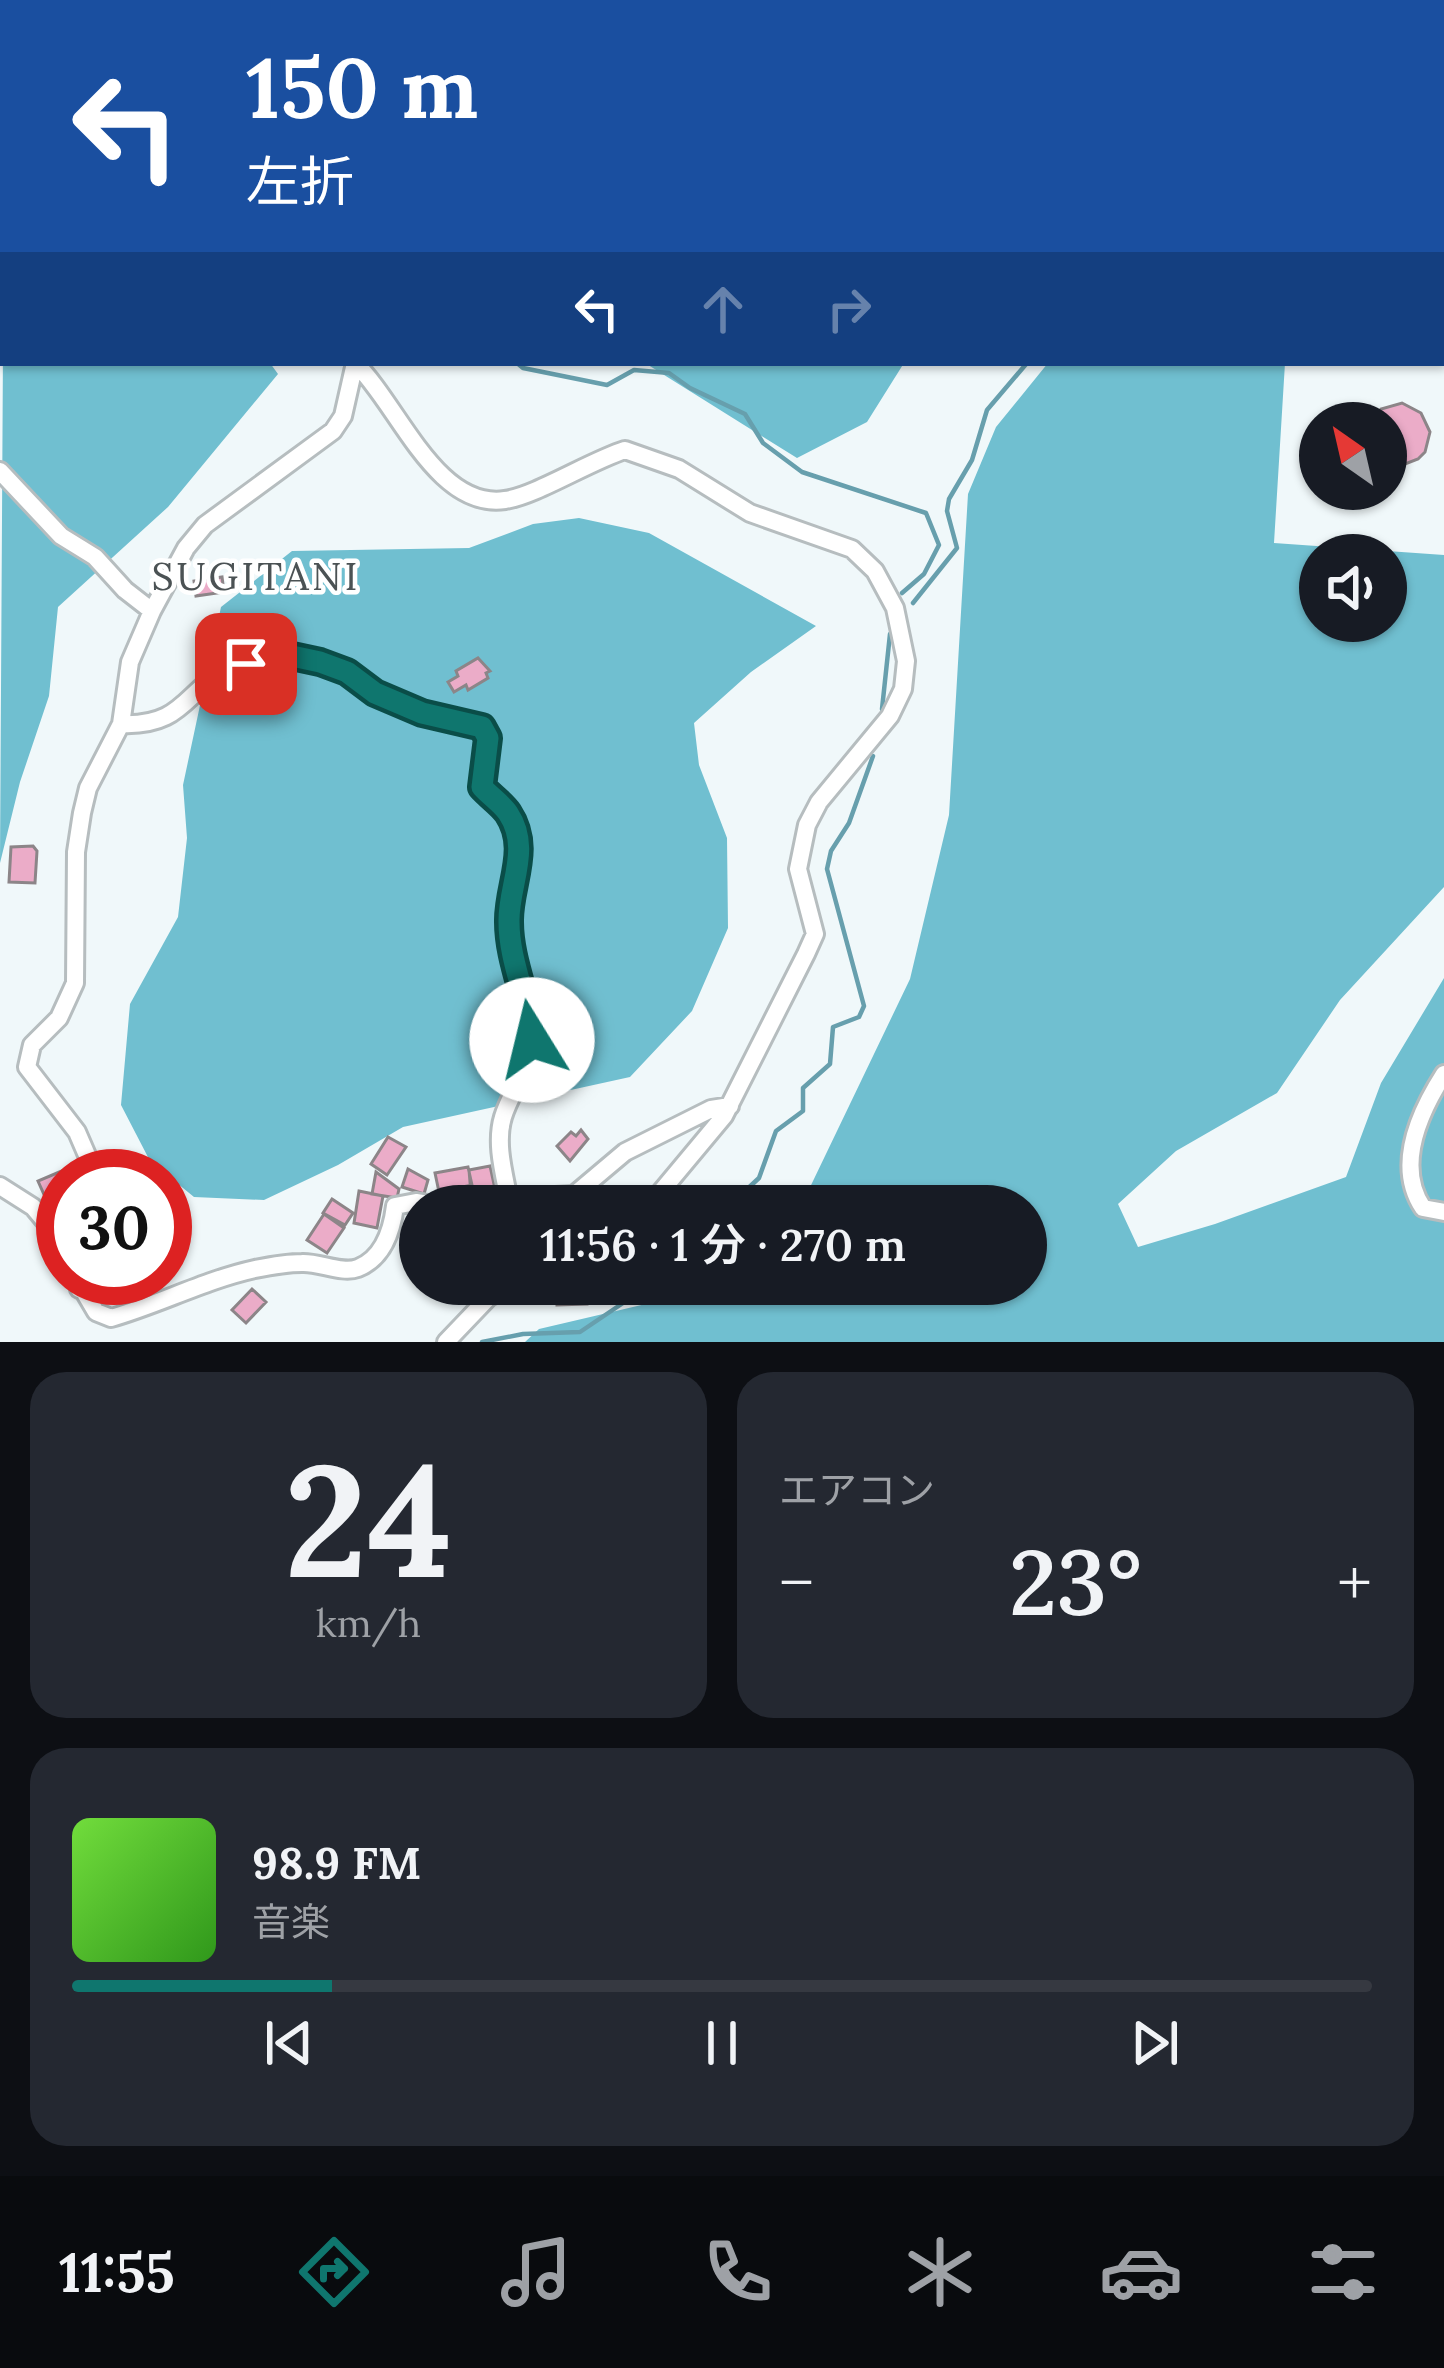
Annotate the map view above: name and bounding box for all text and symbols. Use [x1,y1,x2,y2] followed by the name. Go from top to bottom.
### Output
[246,33,478,141] text: 150 m
[48,48,204,204] icon: left
[246,147,354,216] text: 左折
[564,276,630,342] icon: left
[690,276,756,342] icon: ahead
[816,276,882,342] icon: right
[1299,402,1407,510] north arrow
[1299,402,1407,642] map controls
[1299,534,1407,642] button: sound
[151,551,361,601] district label: SUGITANI
[195,613,297,715] pin
[213,631,279,697] icon: arrive
[469,977,595,1103] position arrow
[36,1149,192,1305] speed limit sign: 30
[540,1216,906,1273] text: 11:56 · 1 分 · 270 m
[284,1420,453,1620] text: 24
[779,1465,935,1515] text: エアコン
[1009,1524,1142,1640] text: 23°
[779,1540,814,1624] text: −
[1337,1540,1372,1624] text: +
[316,1598,421,1648] text: km/h
[252,1834,421,1891] text: 98.9 FM
[252,1897,330,1947] text: 音楽
[256,2010,322,2076] icon: previous
[689,2010,755,2076] icon: pause
[1122,2010,1188,2076] icon: next
[292,2230,376,2314] icon: directions
[494,2230,578,2314] icon: music
[696,2230,780,2314] icon: phone
[898,2230,982,2314] icon: climate
[1099,2230,1183,2314] icon: car
[1301,2230,1385,2314] icon: filters
[59,2238,175,2307] text: 11:55

